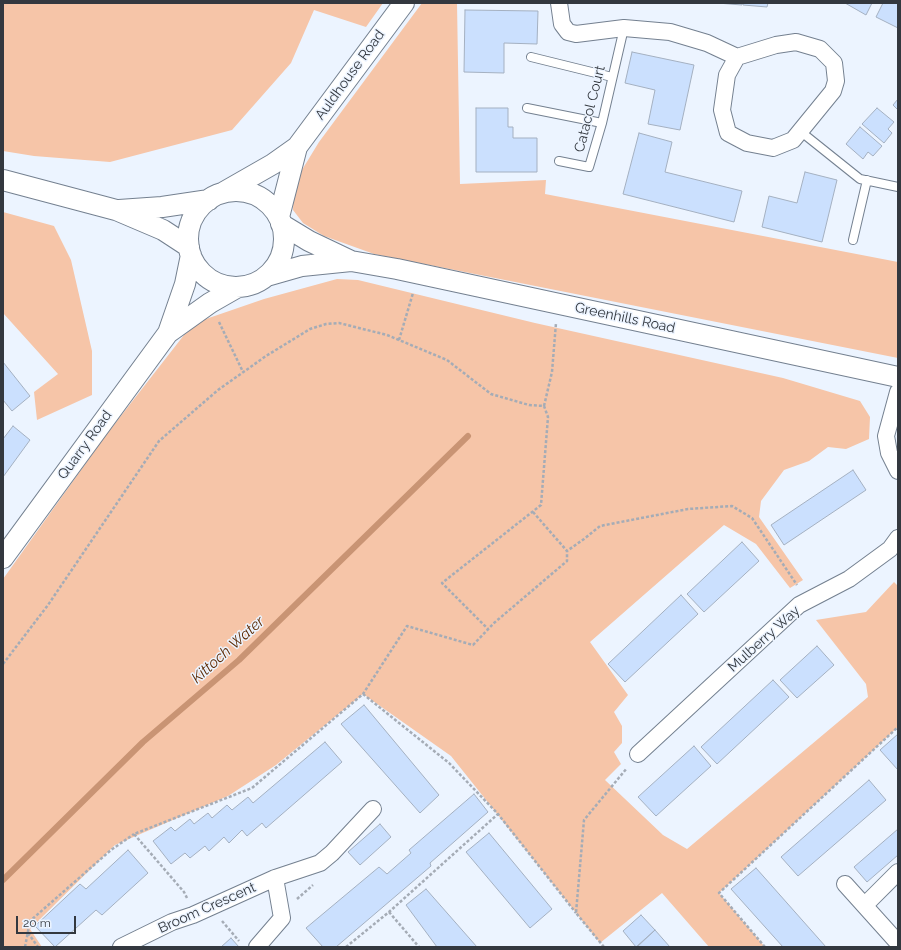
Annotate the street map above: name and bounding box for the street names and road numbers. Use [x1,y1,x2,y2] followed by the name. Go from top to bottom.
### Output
[312,27,388,123] street label: Auldhouse Road
[571,64,609,154] street label: Catacol Court
[573,299,677,337] street label: Greenhills Road
[54,407,116,483] street label: Quarry Road
[725,602,803,676] street label: Mulberry Way
[156,879,258,937] street label: Broom Crescent

